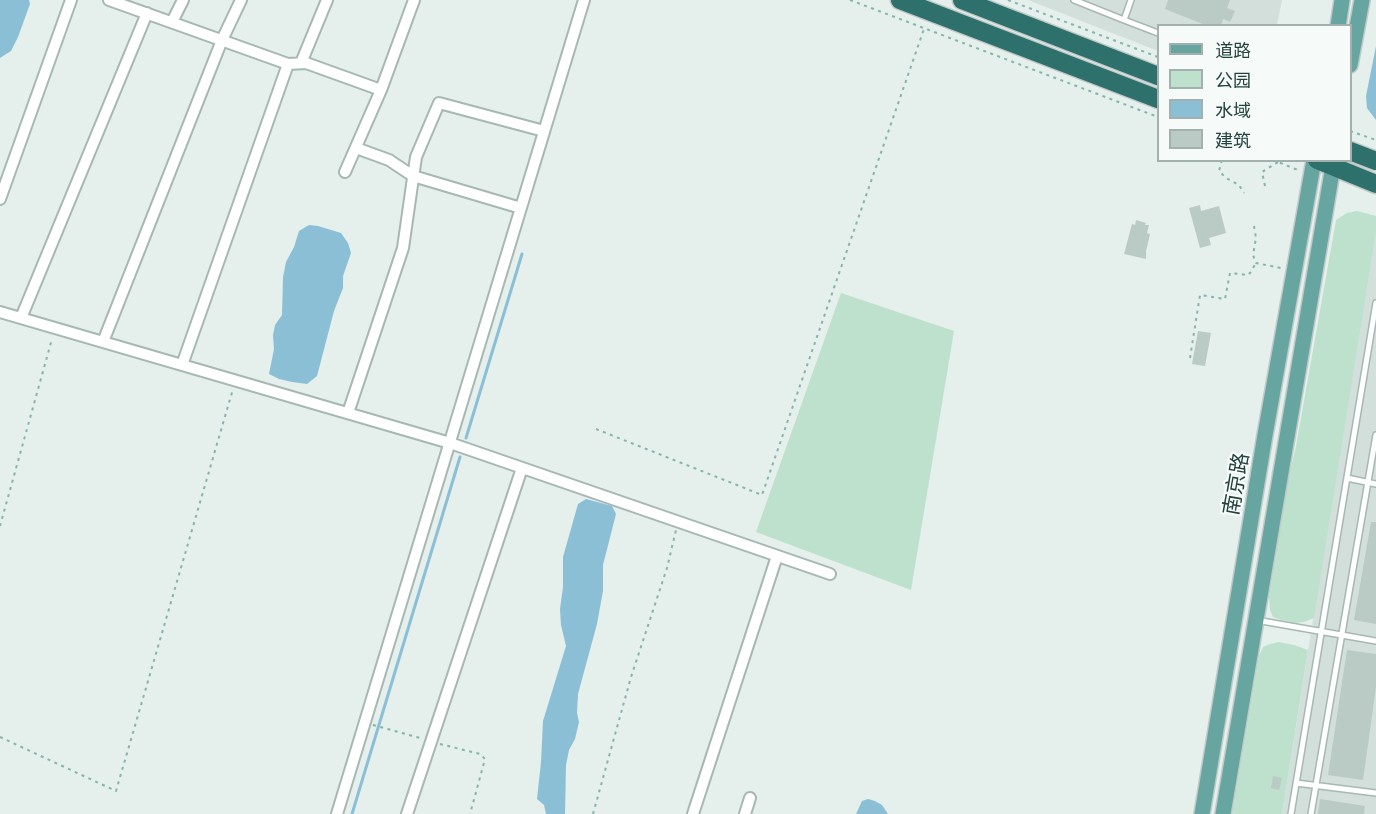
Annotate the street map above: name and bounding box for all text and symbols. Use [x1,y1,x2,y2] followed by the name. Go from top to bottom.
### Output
[1157,24,1352,162] legend
[1215,39,1251,61] text: 道路
[1215,69,1251,91] text: 公园
[1215,99,1251,121] text: 水域
[1215,129,1251,151] text: 建筑
[1218,451,1254,517] street label: 南京路

